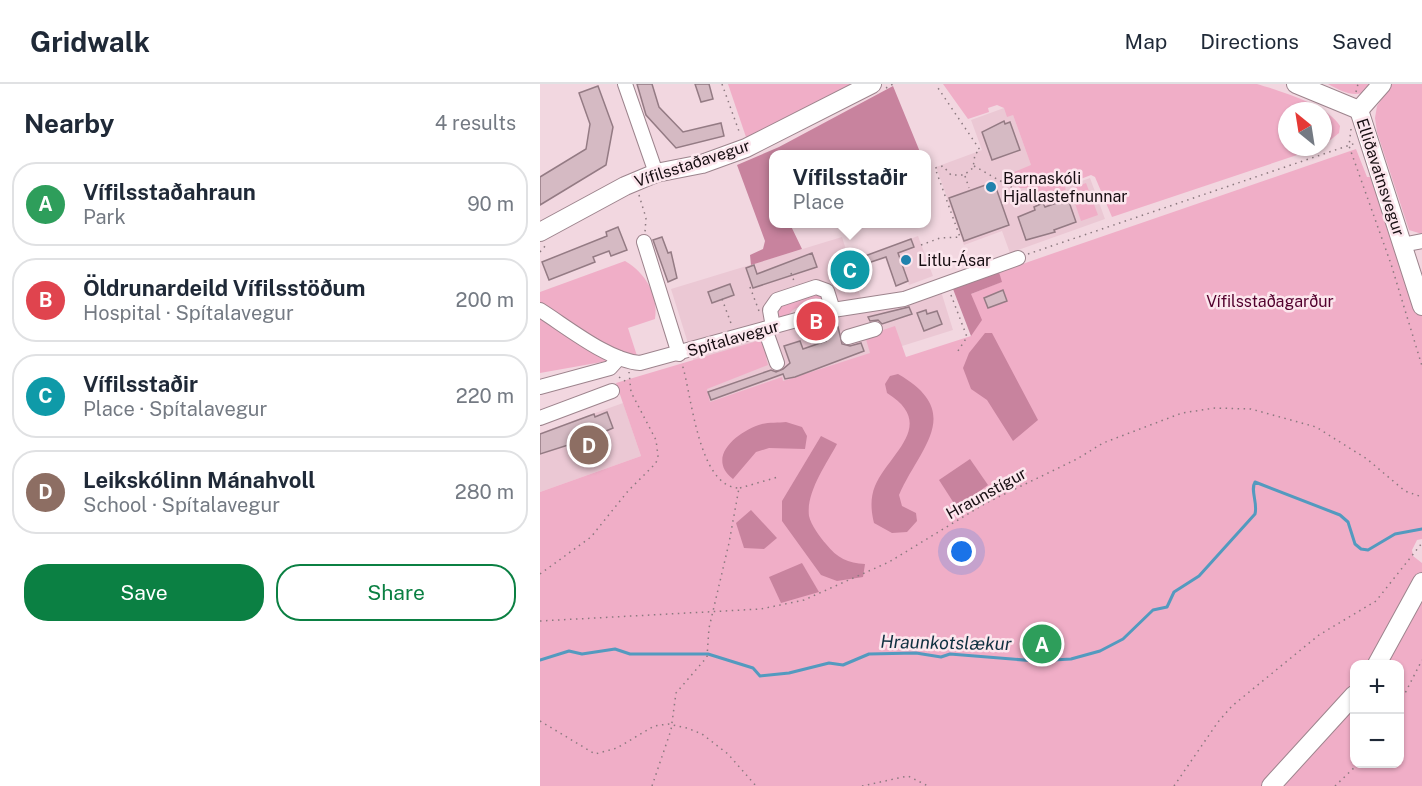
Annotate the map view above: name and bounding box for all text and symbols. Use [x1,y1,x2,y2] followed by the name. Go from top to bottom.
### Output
[30,25,150,58] text: Gridwalk
[1125,29,1167,54] text: Map
[1200,29,1299,54] text: Directions
[1332,29,1392,54] text: Saved
[1278,102,1332,156] north arrow
[24,108,114,139] text: Nearby
[435,111,516,135] text: 4 results
[1353,116,1409,238] street label: Elliðavatnsvegur
[632,136,752,191] street label: Vífilsstaðavegur
[769,150,931,228] popup
[793,164,908,190] text: Vífilsstaðir
[1003,169,1128,206] place label: Barnaskóli Hjallastefnunnar
[83,179,256,205] text: Vífilsstaðahraun
[984,180,998,194] marker: Barnaskóli Hjallastefnunnar
[793,190,844,214] text: Place
[38,192,53,216] text: A
[467,192,514,216] text: 90 m
[83,205,126,229] text: Park
[830,248,870,292] pin: C
[918,250,991,270] place label: Litlu-Ásar
[899,253,913,267] marker: Litlu-Ásar
[83,275,365,301] text: Öldrunardeild Vífilsstöðum
[39,288,52,312] text: B
[456,288,514,312] text: 200 m
[1206,292,1334,311] park label: Vífilsstaðagarður
[796,298,836,344] pin: B
[83,301,294,325] text: Hospital · Spítalavegur
[685,316,781,361] street label: Spítalavegur
[83,371,198,397] text: Vífilsstaðir
[38,384,53,408] text: C
[456,384,514,408] text: 220 m
[83,397,267,421] text: Place · Spítalavegur
[569,422,608,468] pin: D
[943,464,1030,523] street label: Hraunstígur
[83,467,316,493] text: Leikskólinn Mánahvoll
[38,480,53,504] text: D
[455,480,514,504] text: 280 m
[83,493,280,517] text: School · Spítalavegur
[947,537,976,566] your location
[24,564,264,621] button: Save
[276,564,516,621] button: Share
[1022,622,1062,666] pin: A
[880,631,1012,654] water label: Hraunkotslækur
[1350,660,1404,768] map controls
[1350,660,1404,714] button: +
[1350,714,1404,768] button: −

